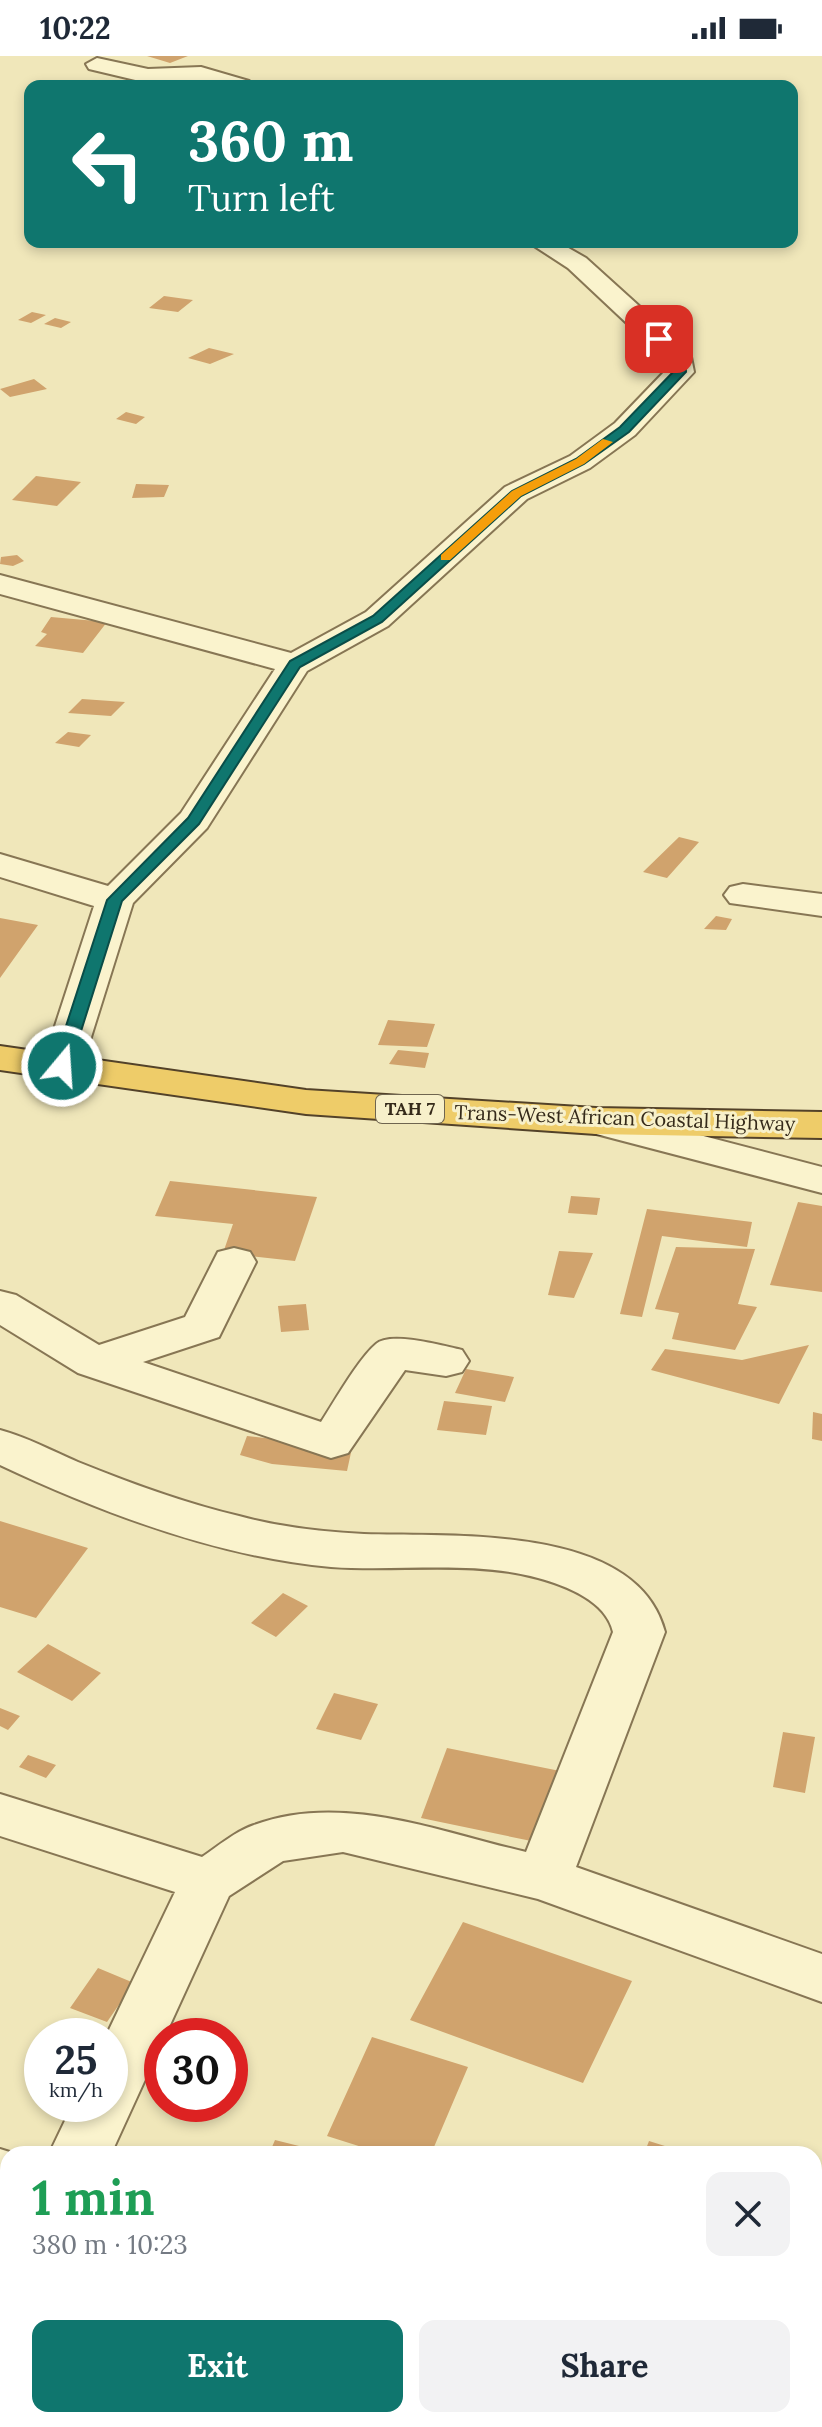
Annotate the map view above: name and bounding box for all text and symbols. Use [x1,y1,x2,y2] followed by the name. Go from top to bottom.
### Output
[40,9,111,47] text: 10:22
[188,105,353,176] text: 360 m
[56,112,160,216] icon: left
[188,175,335,221] text: Turn left
[625,305,693,373] pin
[637,317,681,361] icon: arrive
[20,1024,104,1108] position arrow
[376,1095,444,1123] road number: TAH 7
[454,1099,796,1136] street label: Trans-West African Coastal Highway
[144,2018,248,2122] speed limit sign: 30
[55,2034,97,2085] text: 25
[49,2077,103,2102] text: km/h
[32,2167,155,2228] text: 1 min
[706,2172,790,2256] button: close
[32,2228,188,2261] text: 380 m · 10:23
[32,2320,403,2412] button: Exit
[419,2320,790,2412] button: Share

